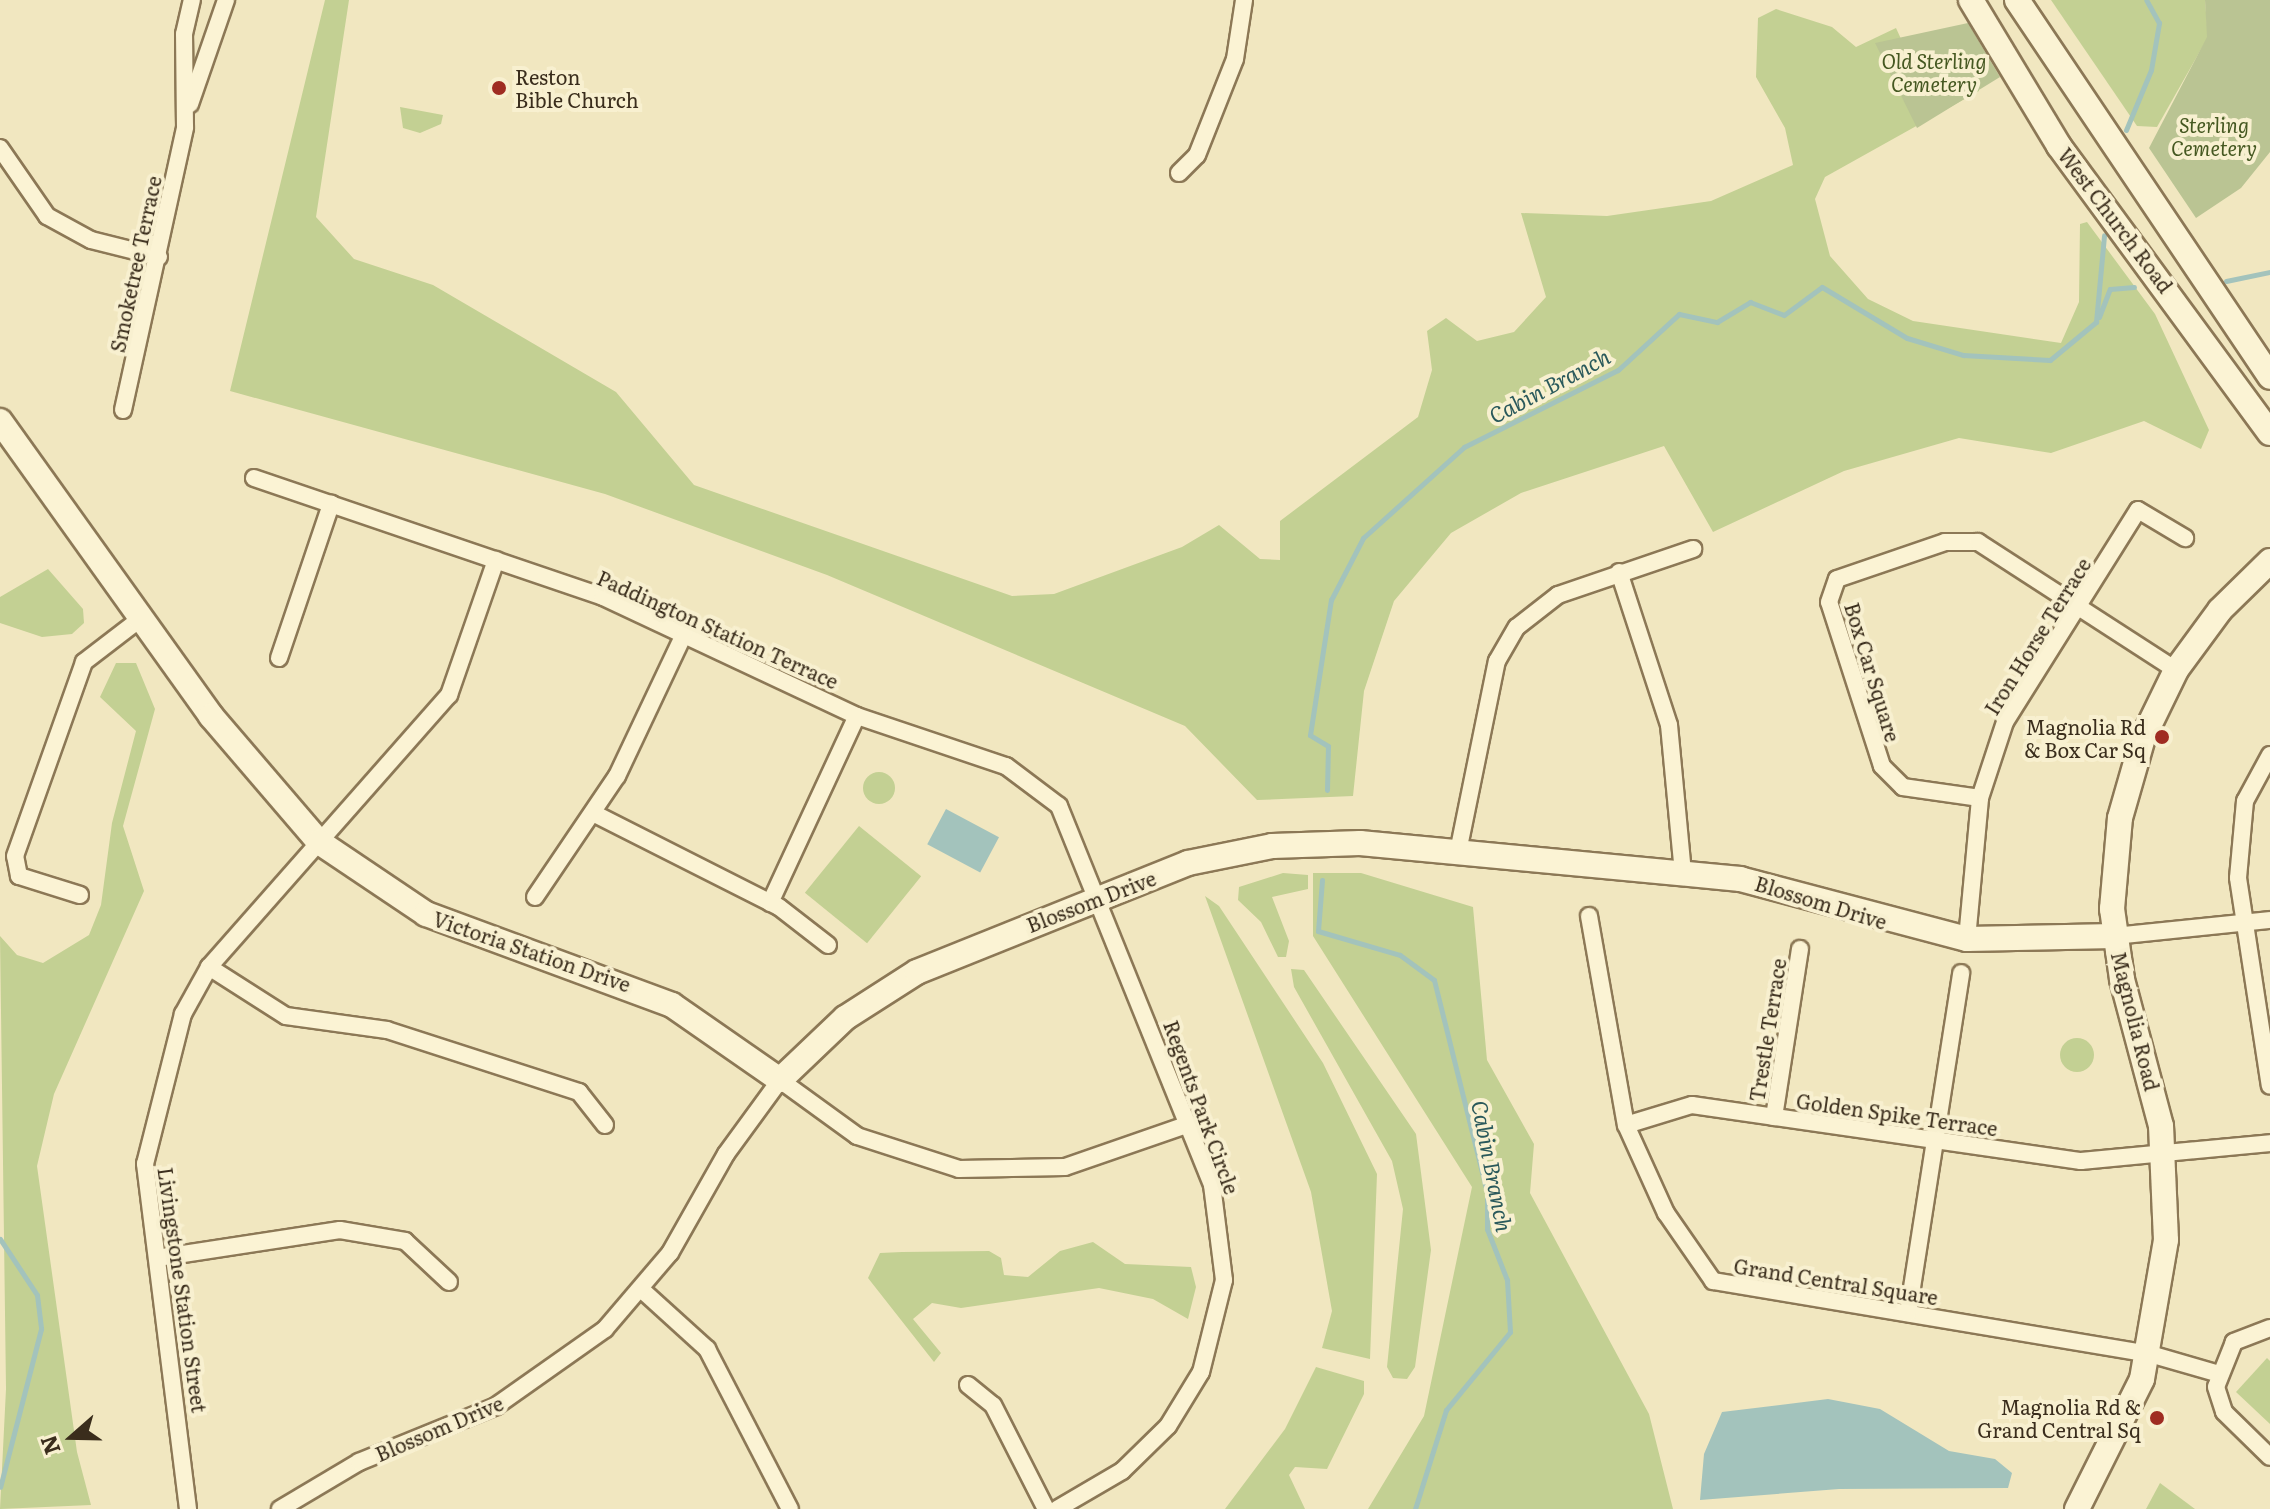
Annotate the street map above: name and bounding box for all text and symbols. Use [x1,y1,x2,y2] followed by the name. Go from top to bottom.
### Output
[1881,48,1987,95] park label: Old Sterling Cemetery
[515,64,639,111] place label: Reston Bible Church
[490,79,508,97] marker: Reston Bible Church
[2171,112,2257,159] park label: Sterling Cemetery
[2054,143,2178,297] street label: West Church Road
[105,174,165,354] street label: Smoketree Terrace
[1484,342,1614,428] water label: Cabin Branch
[1979,553,2095,719] street label: Iron Horse Terrace
[594,565,842,693] street label: Paddington Station Terrace
[1840,599,1906,745] street label: Box Car Square
[2024,714,2146,761] place label: Magnolia Rd & Box Car Sq
[2153,728,2171,746] marker: Magnolia Rd & Box Car Sq
[1023,865,1159,937] street label: Blossom Drive
[1752,871,1890,933] street label: Blossom Drive
[430,906,634,996] street label: Victoria Station Drive
[2107,949,2165,1093] street label: Magnolia Road
[1744,957,1790,1103] street label: Trestle Terrace
[1159,1017,1245,1197] street label: Regents Park Circle
[1795,1088,1999,1140] street label: Golden Spike Terrace
[1467,1098,1519,1234] water label: Cabin Branch
[154,1166,212,1414] street label: Livingstone Station Street
[1732,1253,1940,1309] street label: Grand Central Square
[371,1390,507,1466] street label: Blossom Drive
[1977,1394,2141,1441] place label: Magnolia Rd & Grand Central Sq
[32,1397,112,1477] north arrow
[2148,1409,2166,1427] marker: Magnolia Rd & Grand Central Sq
[30,1431,68,1460] text: N

